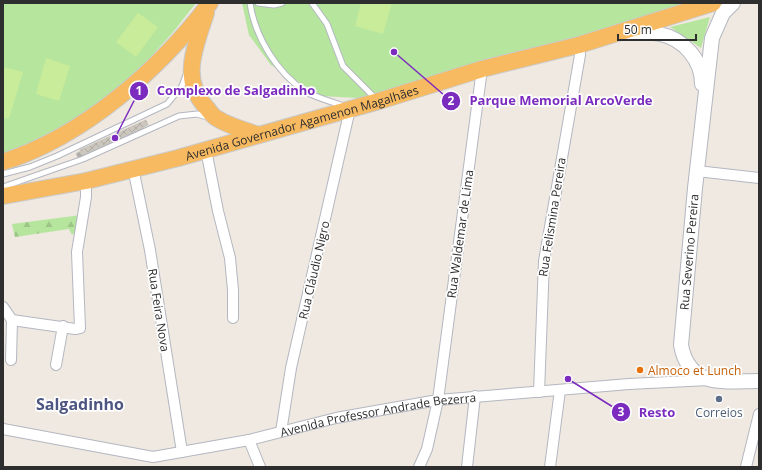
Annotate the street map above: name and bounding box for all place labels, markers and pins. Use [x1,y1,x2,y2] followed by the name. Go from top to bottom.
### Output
[129,78,323,103] callout: Complexo de Salgadinho
[441,88,660,113] callout: Parque Memorial ArcoVerde
[648,362,741,379] place label: Almoco et Lunch
[635,365,645,375] marker: Almoco et Lunch
[714,394,724,404] marker: Correios
[611,400,683,425] callout: Resto
[695,404,743,421] place label: Correios

